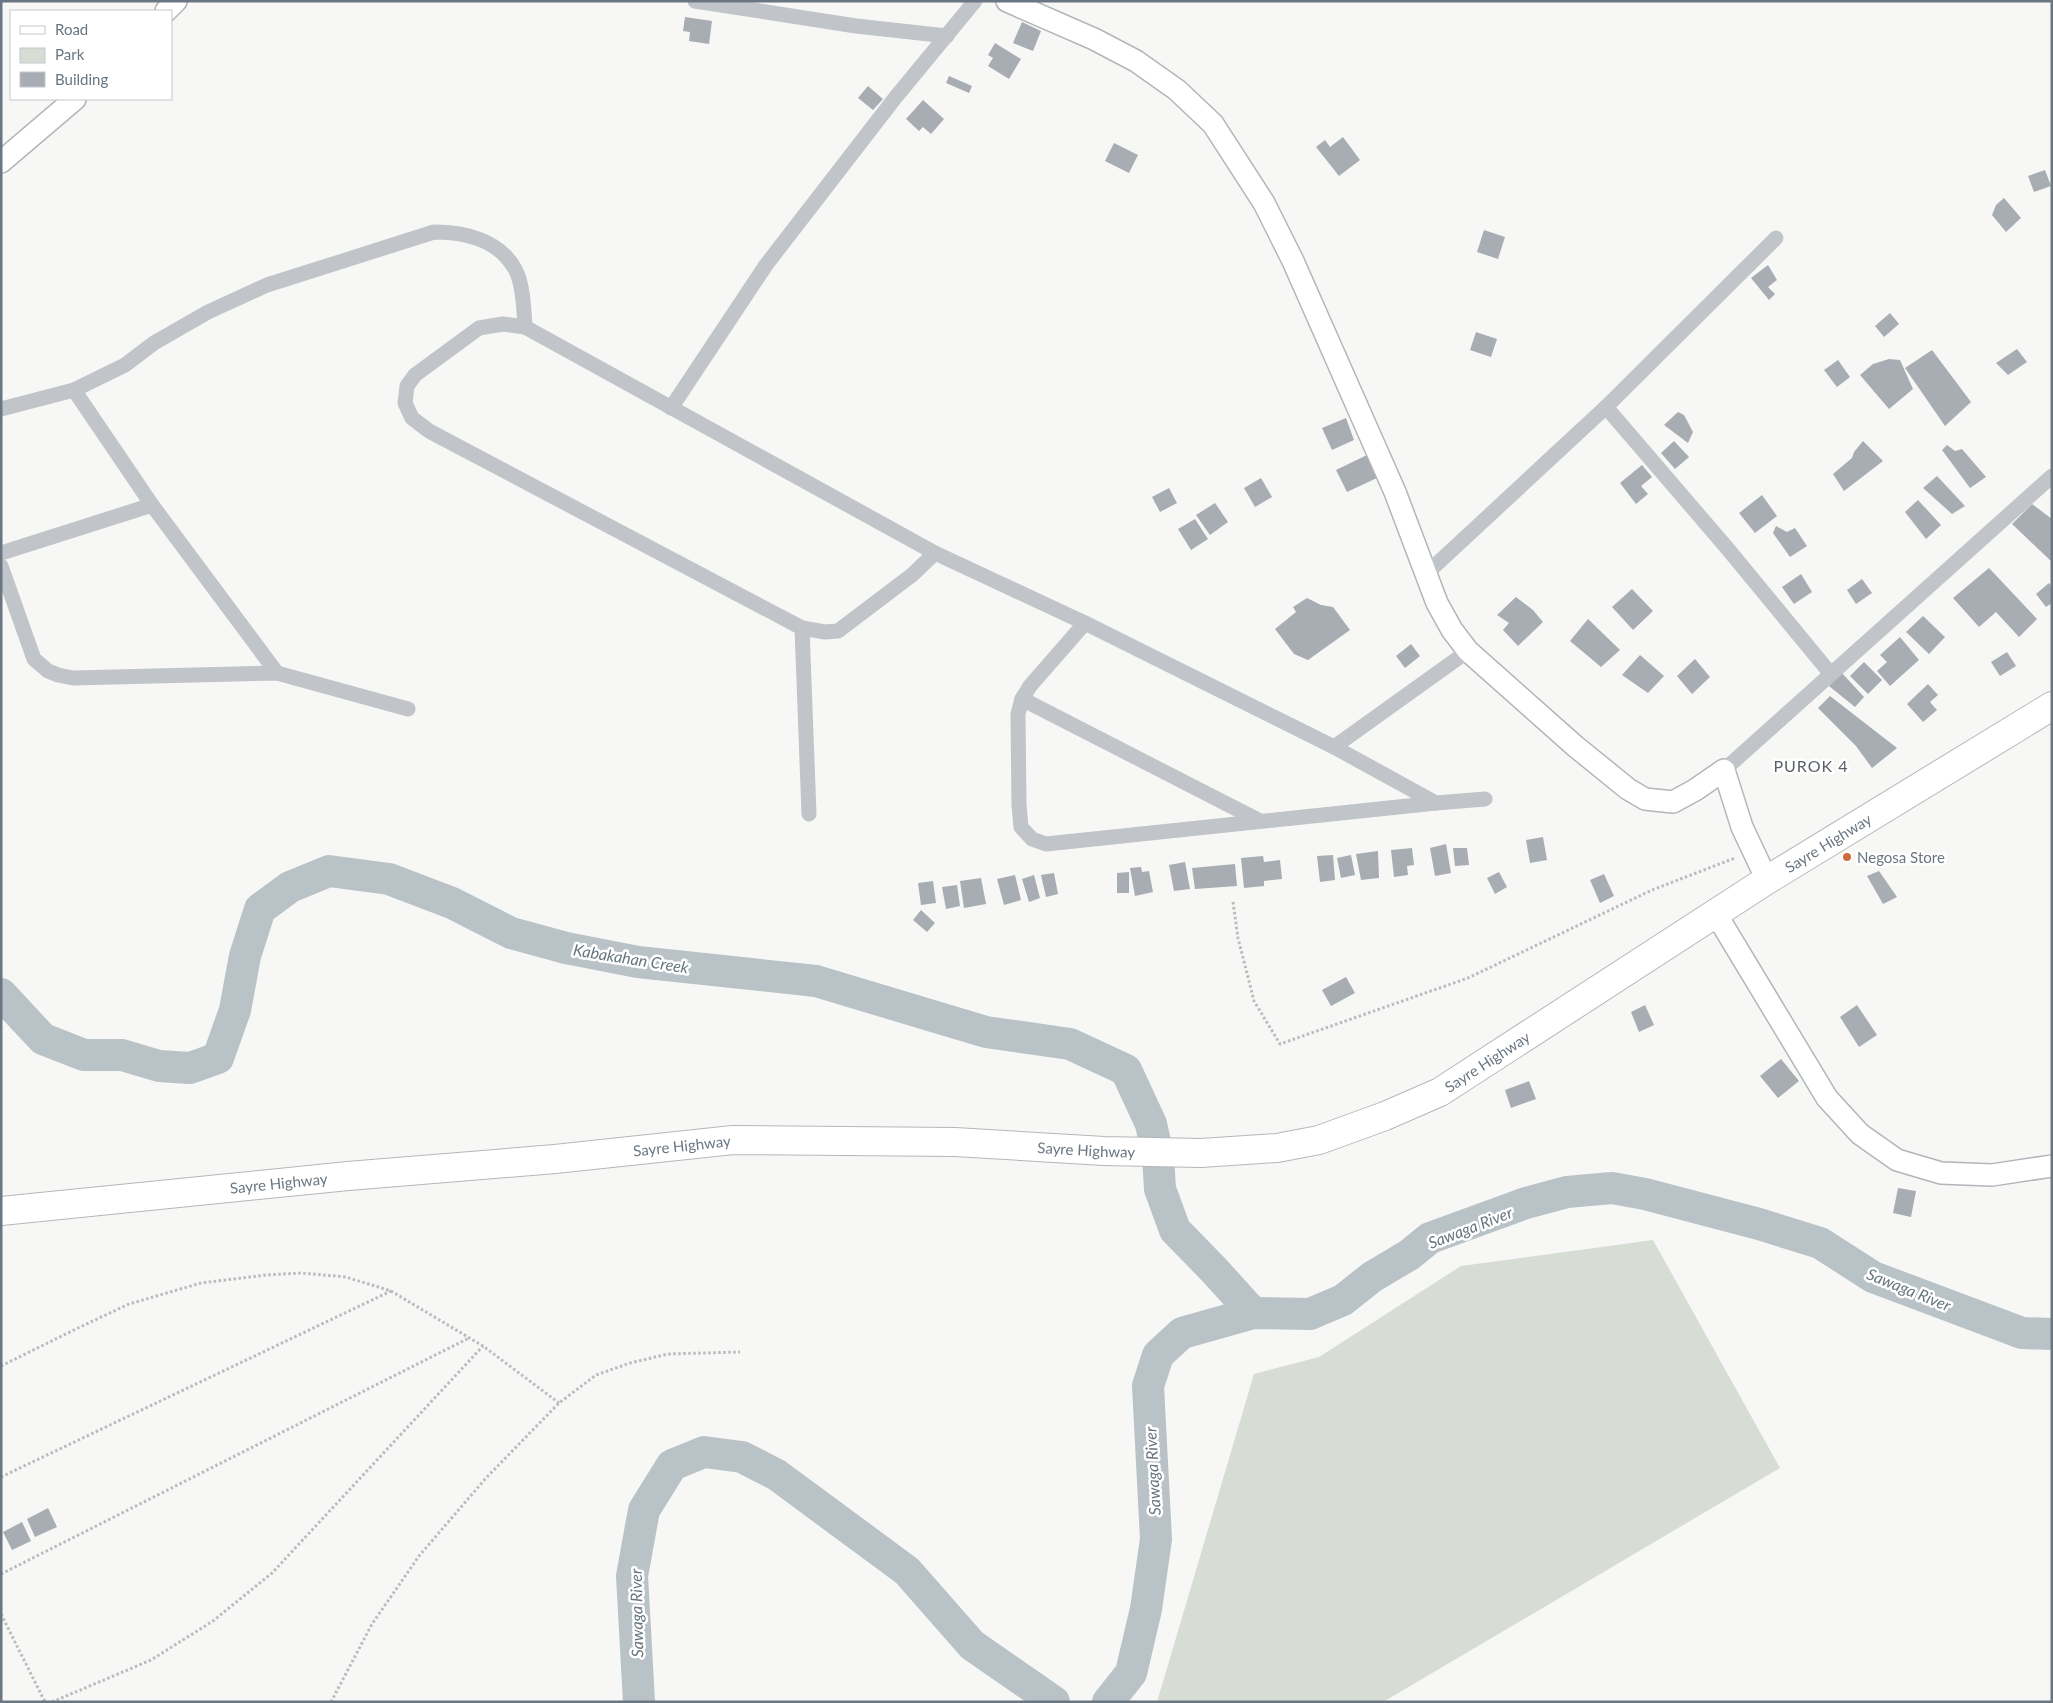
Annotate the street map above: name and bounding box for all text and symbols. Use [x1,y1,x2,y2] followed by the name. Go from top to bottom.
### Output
[10,10,172,100] legend
[55,20,88,38] text: Road
[55,45,85,63] text: Park
[55,70,108,88] text: Building
[1773,756,1849,775] district label: PUROK 4
[1781,810,1875,876] street label: Sayre Highway
[1857,848,1945,866] place label: Negosa Store
[1841,851,1853,863] marker: Negosa Store
[572,940,690,977] water label: Kabakahan Creek
[1441,1027,1533,1096] street label: Sayre Highway
[632,1131,732,1160] street label: Sayre Highway
[1037,1138,1136,1161] street label: Sayre Highway
[229,1169,328,1197] street label: Sayre Highway
[1425,1202,1515,1252] water label: Sawaga River
[1864,1264,1954,1315] water label: Sawaga River
[1140,1426,1164,1516] water label: Sawaga River
[626,1568,646,1658] water label: Sawaga River

